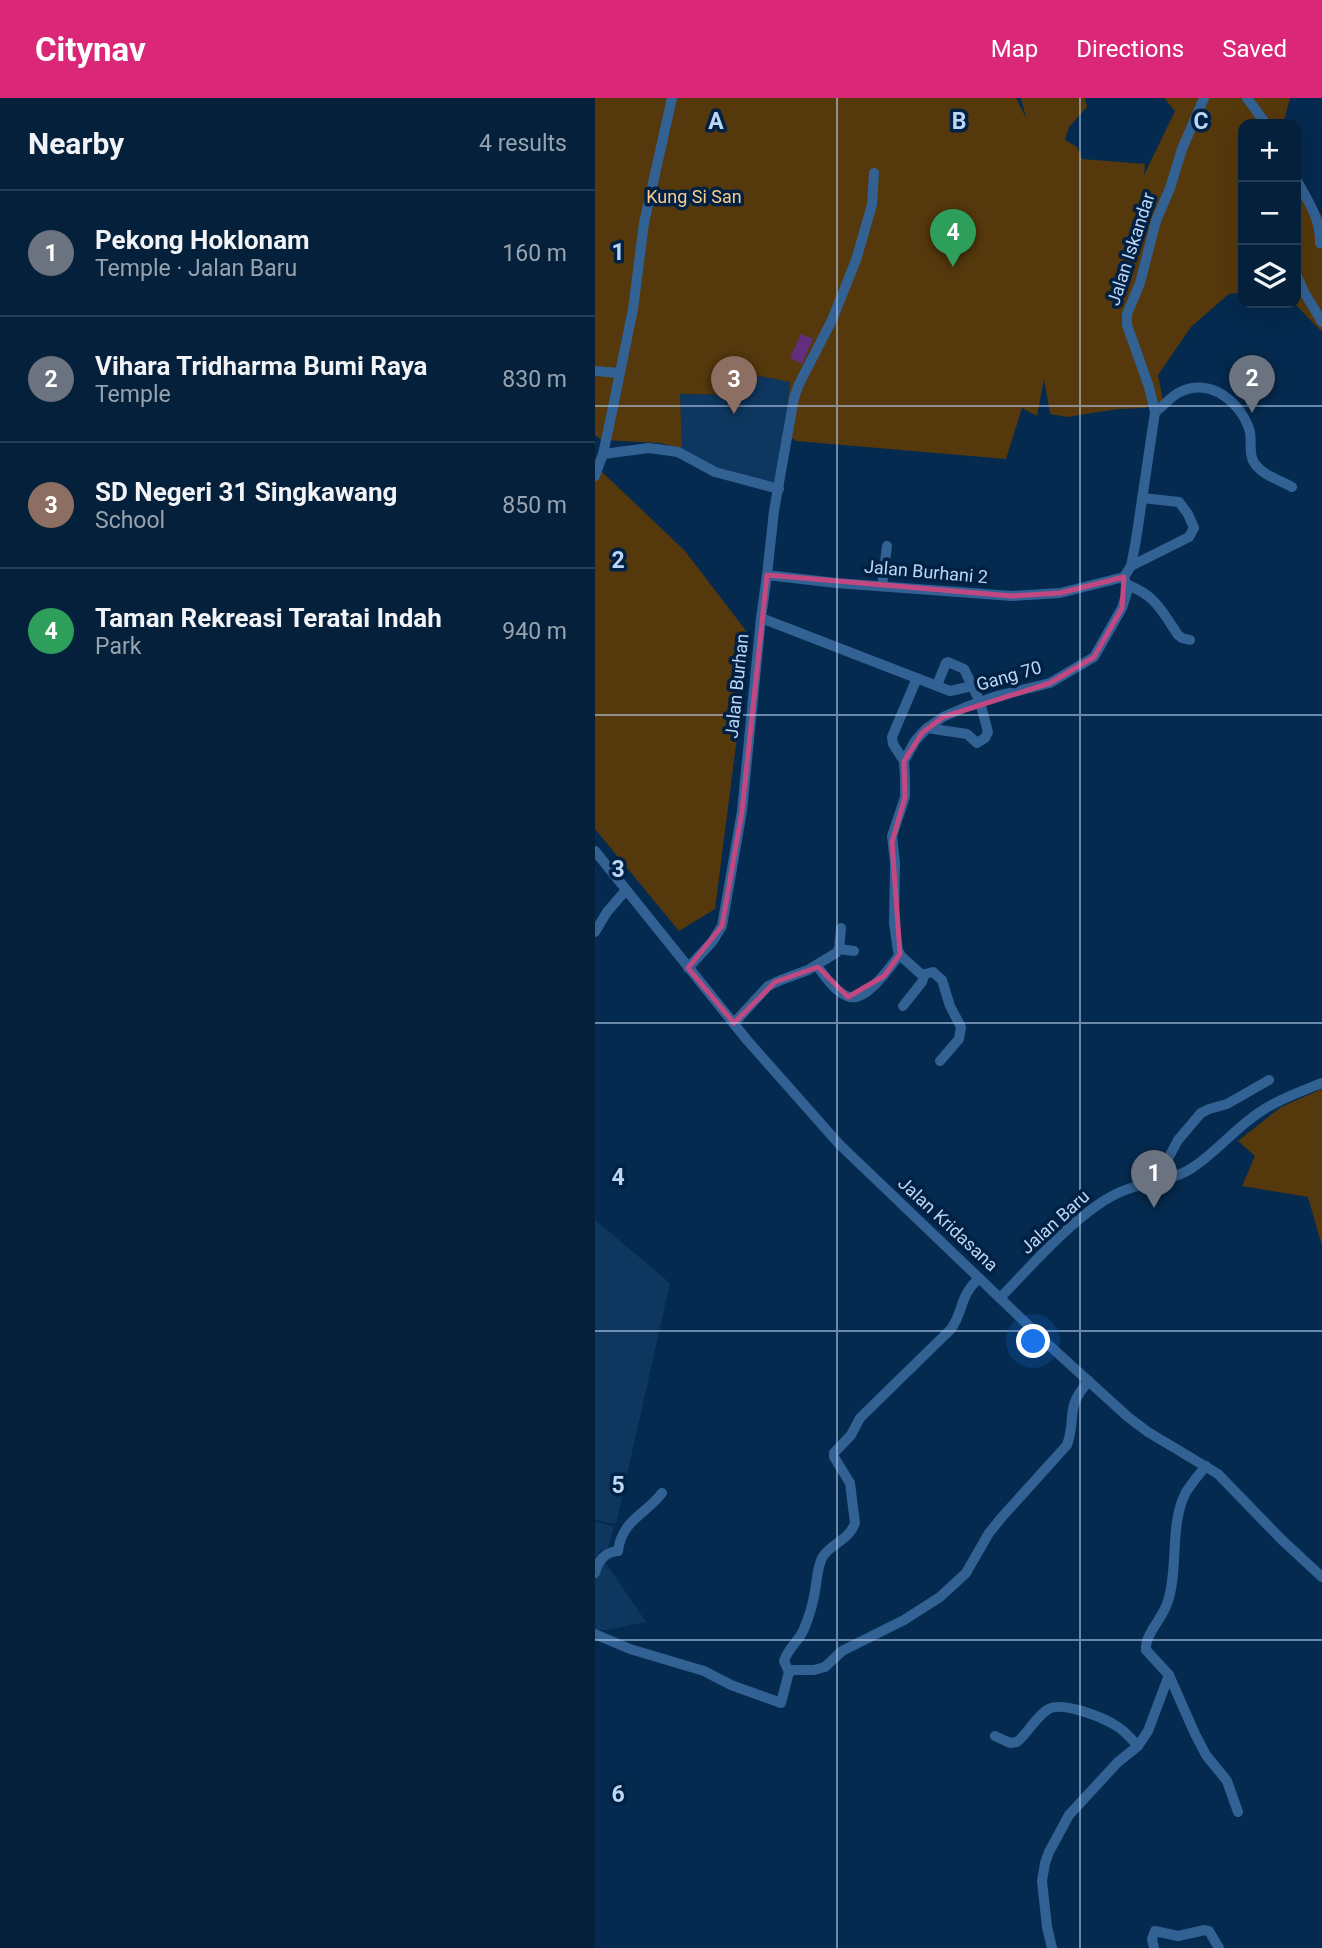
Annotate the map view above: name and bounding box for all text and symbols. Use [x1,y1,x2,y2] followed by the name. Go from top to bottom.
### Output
[35,30,146,69] text: Citynav
[991,35,1038,63] text: Map
[1076,35,1184,63] text: Directions
[1222,35,1287,63] text: Saved
[708,108,724,135] text: A
[952,108,966,135] text: B
[1193,108,1209,135] text: C
[1238,119,1301,308] map controls
[1238,119,1301,182] button: +
[28,126,124,161] text: Nearby
[479,130,567,157] text: 4 results
[1238,182,1301,245] button: −
[646,186,742,207] park label: Kung Si San
[1102,190,1159,308] street label: Jalan Iskandar
[930,209,976,267] pin: 4
[95,225,310,255] text: Pekong Hoklonam
[611,239,625,266] text: 1
[44,240,58,267] text: 1
[502,240,567,267] text: 160 m
[1238,245,1301,308] button: layers
[95,255,297,282] text: Temple · Jalan Baru
[95,351,428,381] text: Vihara Tridharma Bumi Raya
[1229,355,1275,413] pin: 2
[711,356,757,414] pin: 3
[44,366,58,393] text: 2
[502,366,567,393] text: 830 m
[95,381,171,408] text: Temple
[95,477,397,507] text: SD Negeri 31 Singkawang
[44,492,58,519] text: 3
[502,492,567,519] text: 850 m
[95,507,165,534] text: School
[611,547,625,574] text: 2
[863,556,989,587] street label: Jalan Burhani 2
[95,603,442,633] text: Taman Rekreasi Teratai Indah
[44,618,58,645] text: 4
[502,618,567,645] text: 940 m
[95,633,141,660] text: Park
[721,633,752,739] street label: Jalan Burhan
[974,656,1044,695] street label: Gang 70
[611,856,625,883] text: 3
[1131,1150,1177,1208] pin: 1
[611,1164,625,1191] text: 4
[894,1172,1003,1275] street label: Jalan Kridasana
[1016,1185,1093,1258] street label: Jalan Baru
[1016,1324,1050,1358] your location
[611,1472,625,1499] text: 5
[611,1781,625,1808] text: 6

